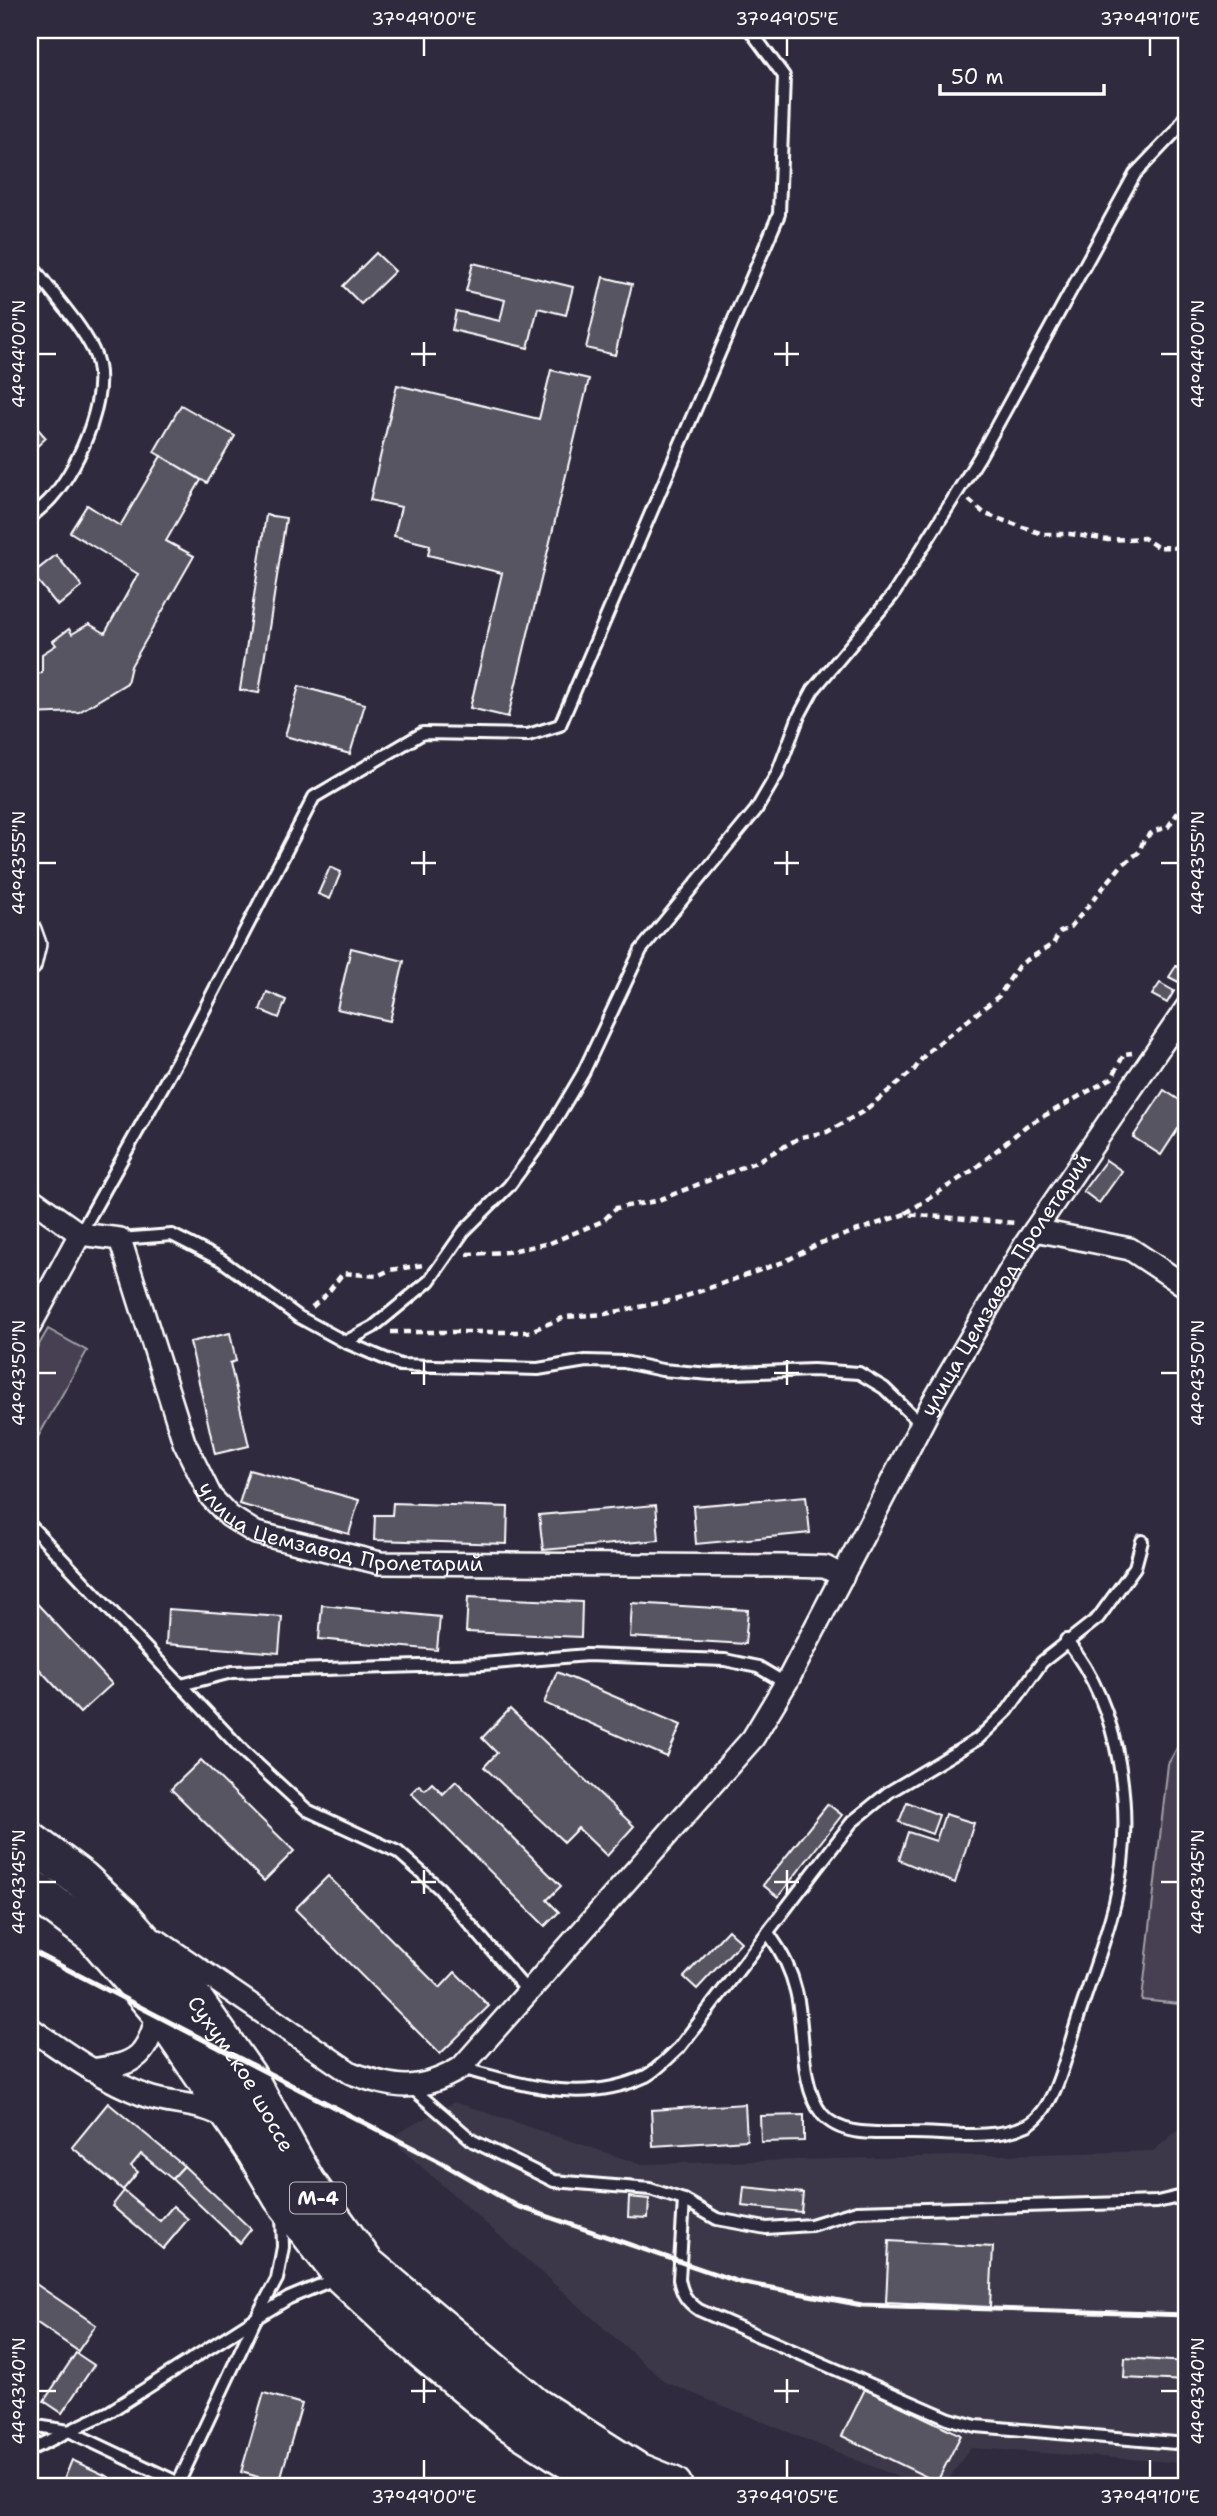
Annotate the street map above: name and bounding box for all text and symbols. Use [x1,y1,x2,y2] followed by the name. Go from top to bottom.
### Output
[371,7,477,31] text: 37°49'00"E
[735,7,839,31] text: 37°49'05"E
[1100,7,1200,31] text: 37°49'10"E
[940,52,1105,96] scale bar
[951,63,1004,91] text: 50 m
[7,300,31,408] text: 44°44'00"N
[1186,300,1210,408] text: 44°44'00"N
[7,811,31,915] text: 44°43'55"N
[1186,811,1210,915] text: 44°43'55"N
[914,1147,1097,1421] street label: улица Цемзавод Пролетарий
[7,1320,31,1426] text: 44°43'50"N
[1186,1320,1210,1426] text: 44°43'50"N
[192,1477,484,1578] street label: улица Цемзавод Пролетарий
[7,1829,31,1935] text: 44°43'45"N
[1186,1829,1210,1935] text: 44°43'45"N
[181,1990,301,2157] street label: Сухумское шоссе
[290,2182,346,2214] road number: М-4
[7,2337,31,2445] text: 44°43'40"N
[1186,2337,1210,2445] text: 44°43'40"N
[371,2485,477,2509] text: 37°49'00"E
[735,2485,839,2509] text: 37°49'05"E
[1100,2485,1200,2509] text: 37°49'10"E

